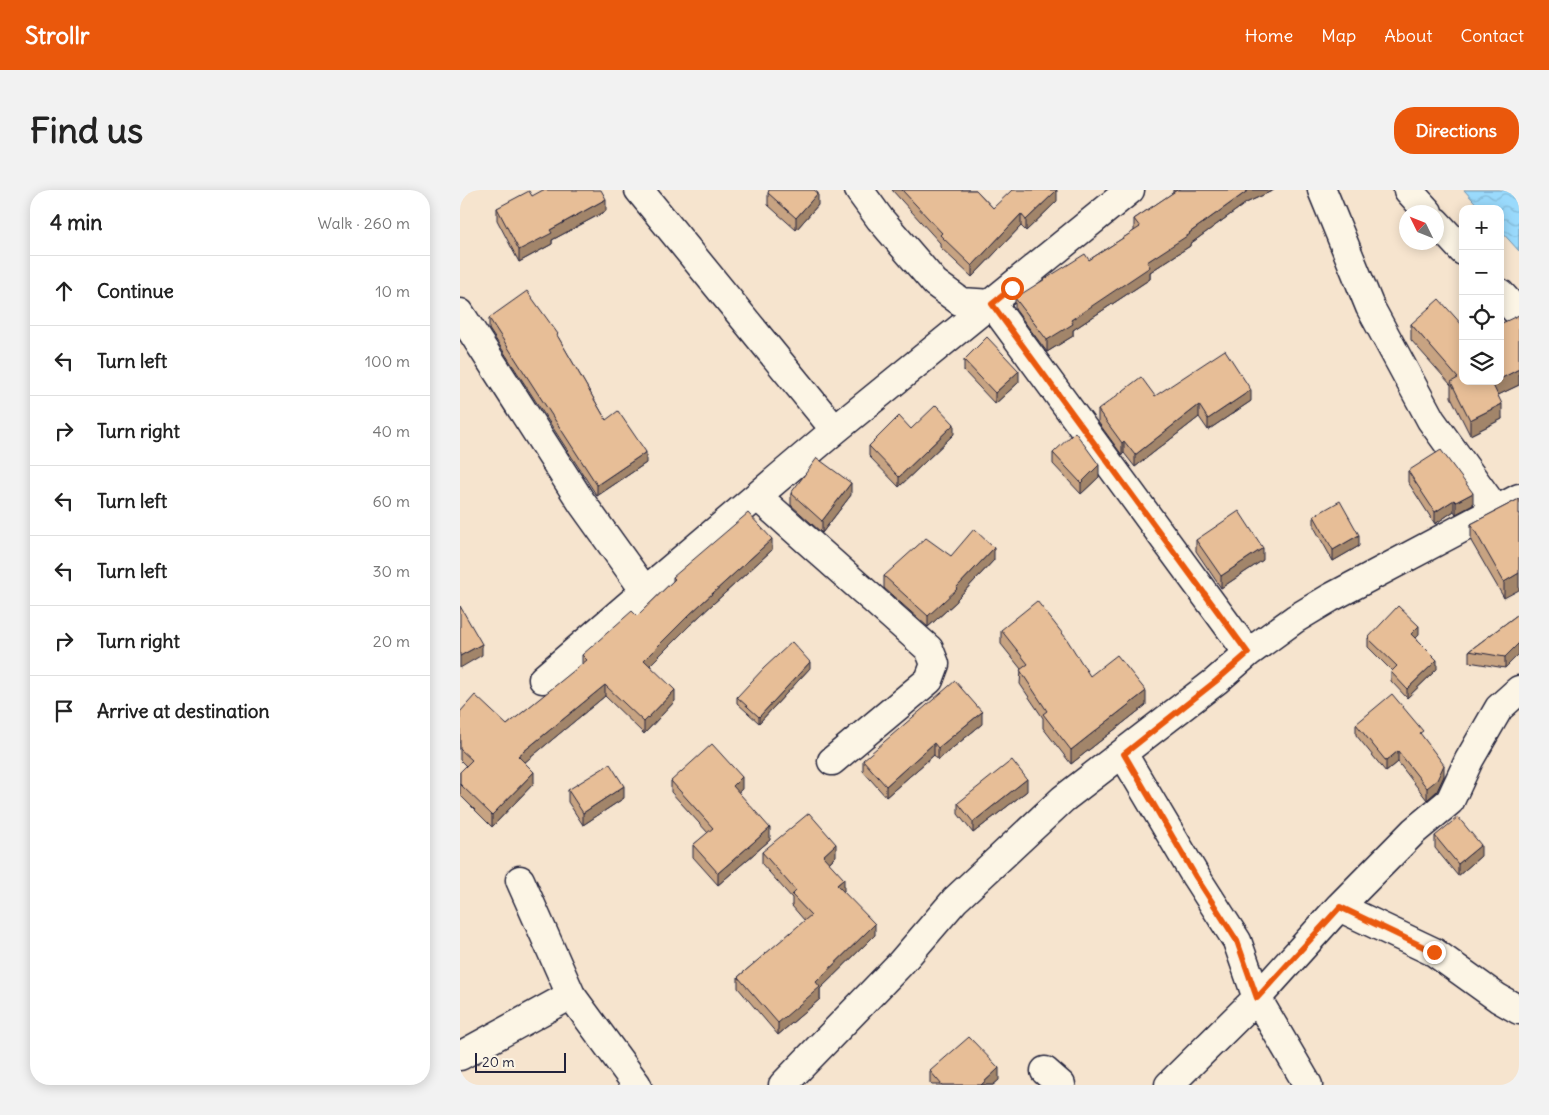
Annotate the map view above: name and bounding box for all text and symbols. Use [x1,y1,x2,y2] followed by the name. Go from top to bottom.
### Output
[25,20,90,50] text: Strollr
[1245,24,1293,47] text: Home
[1321,24,1356,47] text: Map
[1384,24,1432,47] text: About
[1460,24,1524,47] text: Contact
[1394,107,1519,154] button: Directions
[30,108,143,152] text: Find us
[1399,205,1444,250] north arrow
[1459,205,1504,385] map controls
[1459,205,1504,250] button: +
[50,209,102,236] text: 4 min
[318,213,410,233] text: Walk · 260 m
[1459,250,1504,295] button: −
[50,277,78,305] icon: ahead
[1001,277,1024,300] route start
[97,279,174,303] text: Continue
[375,281,410,301] text: 10 m
[1459,295,1504,340] button: locate
[1459,340,1504,385] button: layers
[50,347,78,375] icon: left
[97,349,167,373] text: Turn left
[365,351,410,371] text: 100 m
[50,417,78,445] icon: right
[97,419,180,443] text: Turn right
[372,421,410,441] text: 40 m
[50,487,78,515] icon: left
[97,489,167,513] text: Turn left
[372,491,410,511] text: 60 m
[50,557,78,585] icon: left
[97,559,167,583] text: Turn left
[373,561,410,581] text: 30 m
[50,627,78,655] icon: right
[97,629,180,653] text: Turn right
[373,631,410,651] text: 20 m
[50,697,78,725] icon: arrive
[97,699,270,723] text: Arrive at destination
[1423,941,1446,964] route end
[475,1050,566,1073] scale bar
[482,1053,515,1071] text: 20 m

